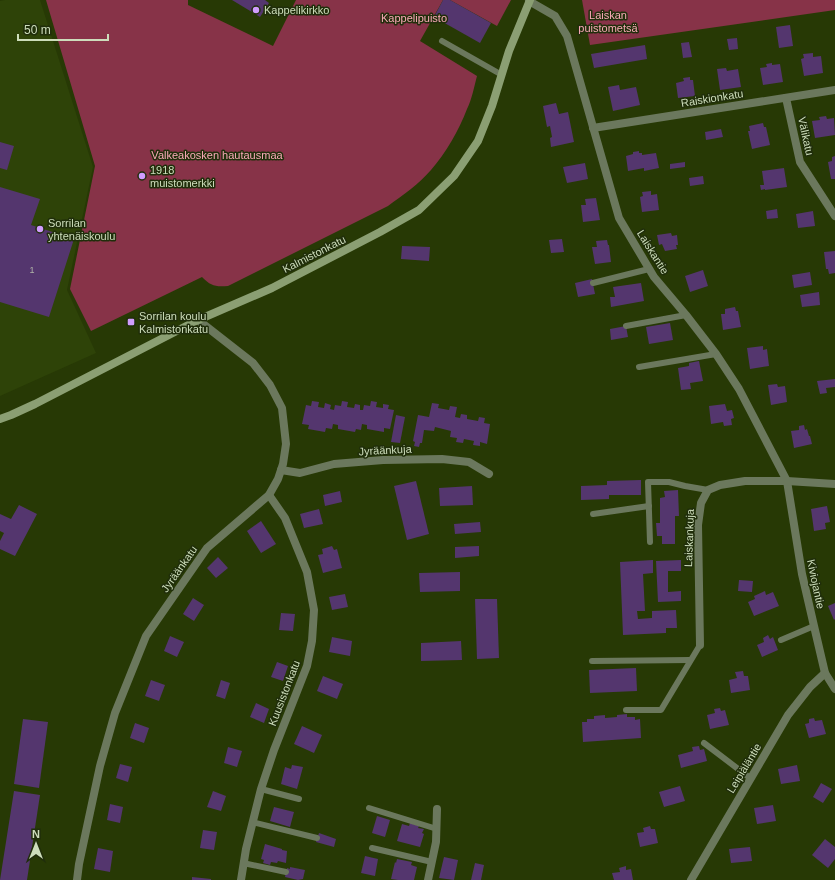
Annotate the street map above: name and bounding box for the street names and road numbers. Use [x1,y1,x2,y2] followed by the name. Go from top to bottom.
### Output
[680,87,744,109] street label: Raiskionkatu
[796,116,816,156] street label: Välikatu
[635,228,671,276] street label: Laiskantie
[280,233,348,275] street label: Kalmistonkatu
[358,443,413,457] street label: Jyräänkuja
[682,508,696,567] street label: Laiskankuja
[159,544,199,594] street label: Jyräänkatu
[805,558,827,610] street label: Kiviojantie
[266,659,302,727] street label: Kuusistonkatu
[725,741,763,795] street label: Leipiäläntie

